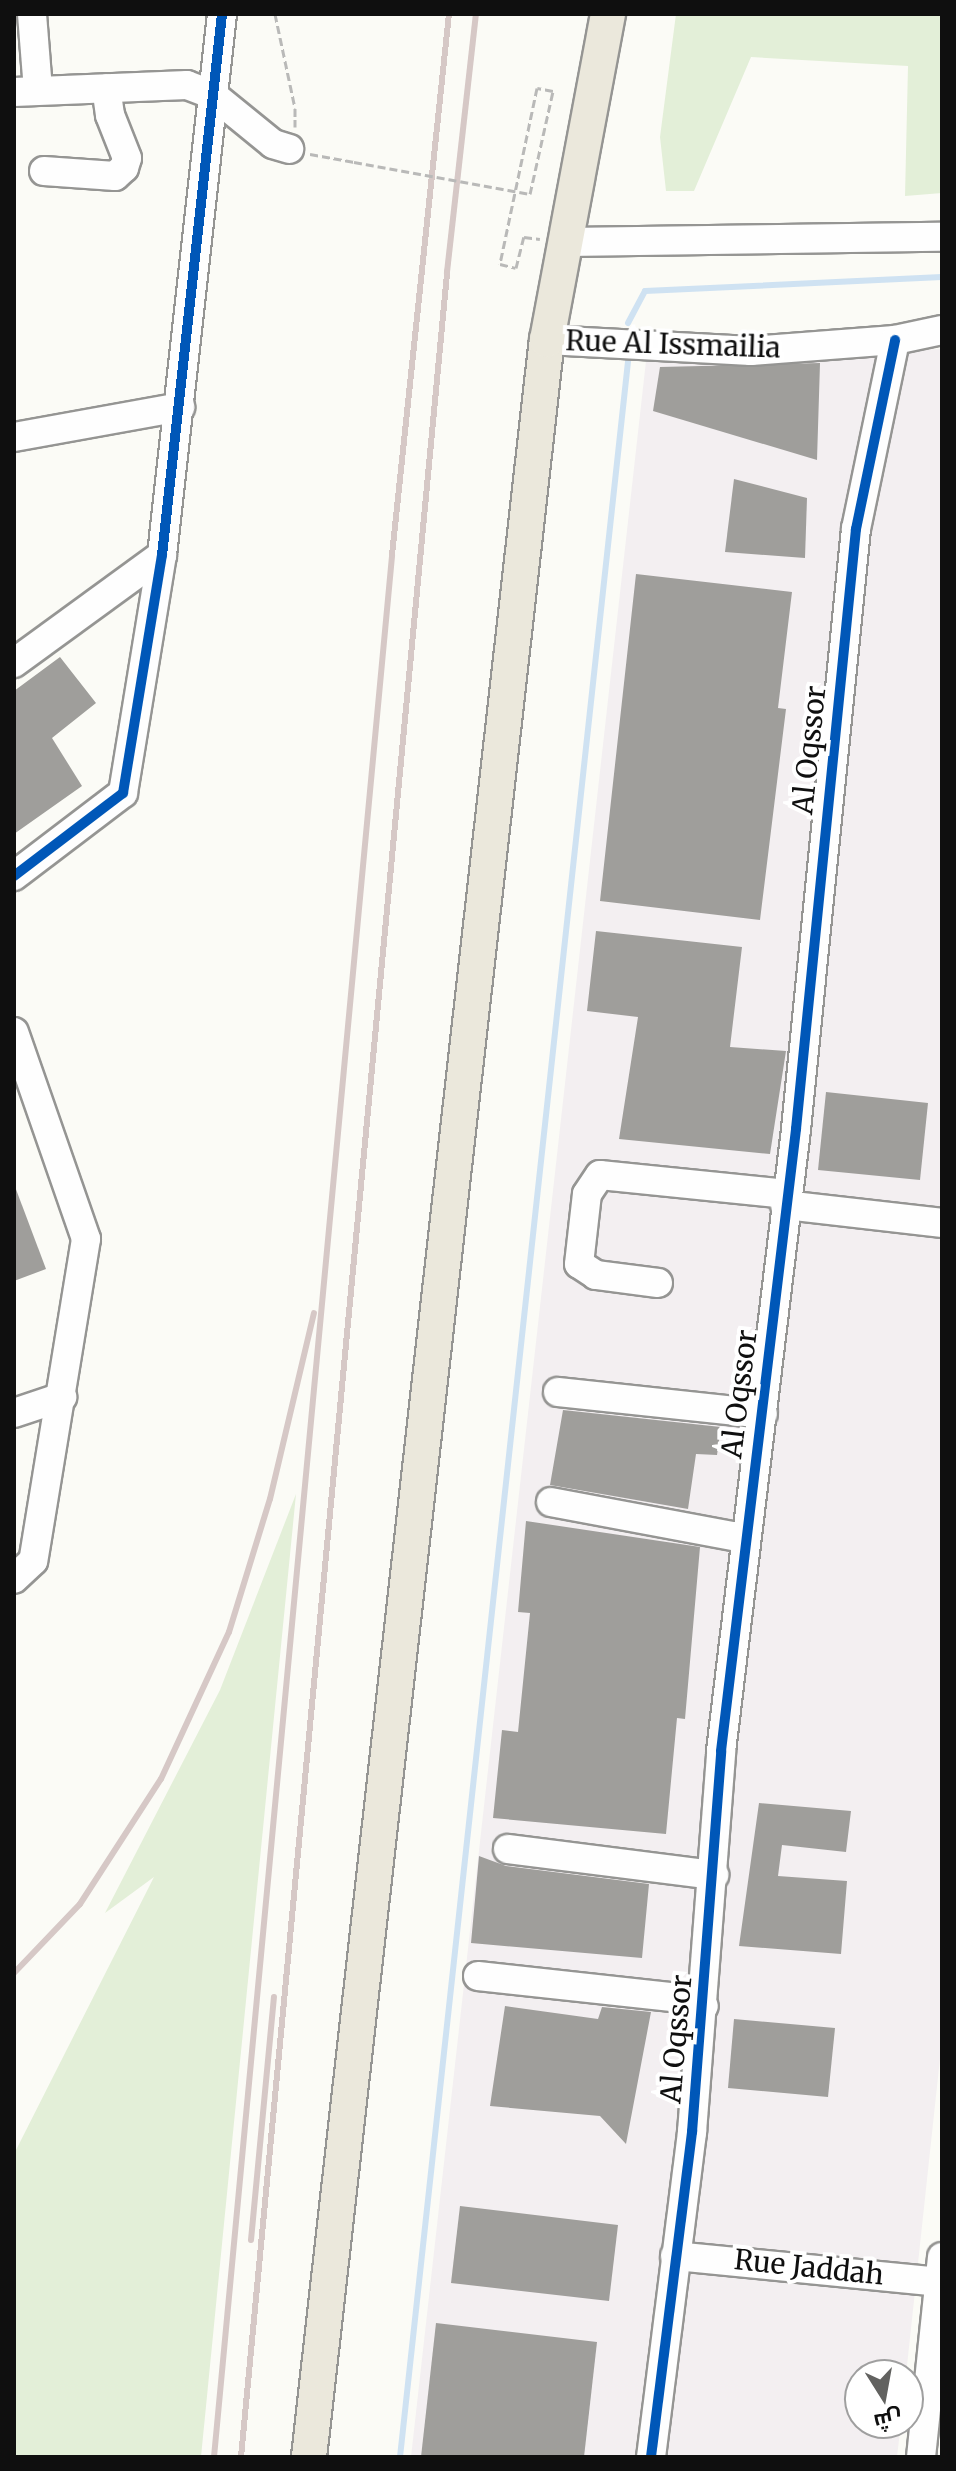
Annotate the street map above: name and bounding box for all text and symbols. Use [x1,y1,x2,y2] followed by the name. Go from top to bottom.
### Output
[565,323,781,365] street label: Rue Al Issmailia
[786,684,832,816] street label: Al Oqssor
[714,1328,764,1460] street label: Al Oqssor
[654,1973,698,2105] street label: Al Oqssor
[733,2242,885,2292] street label: Rue Jaddah
[844,2359,924,2439] north arrow
[872,2404,905,2437] text: ش

